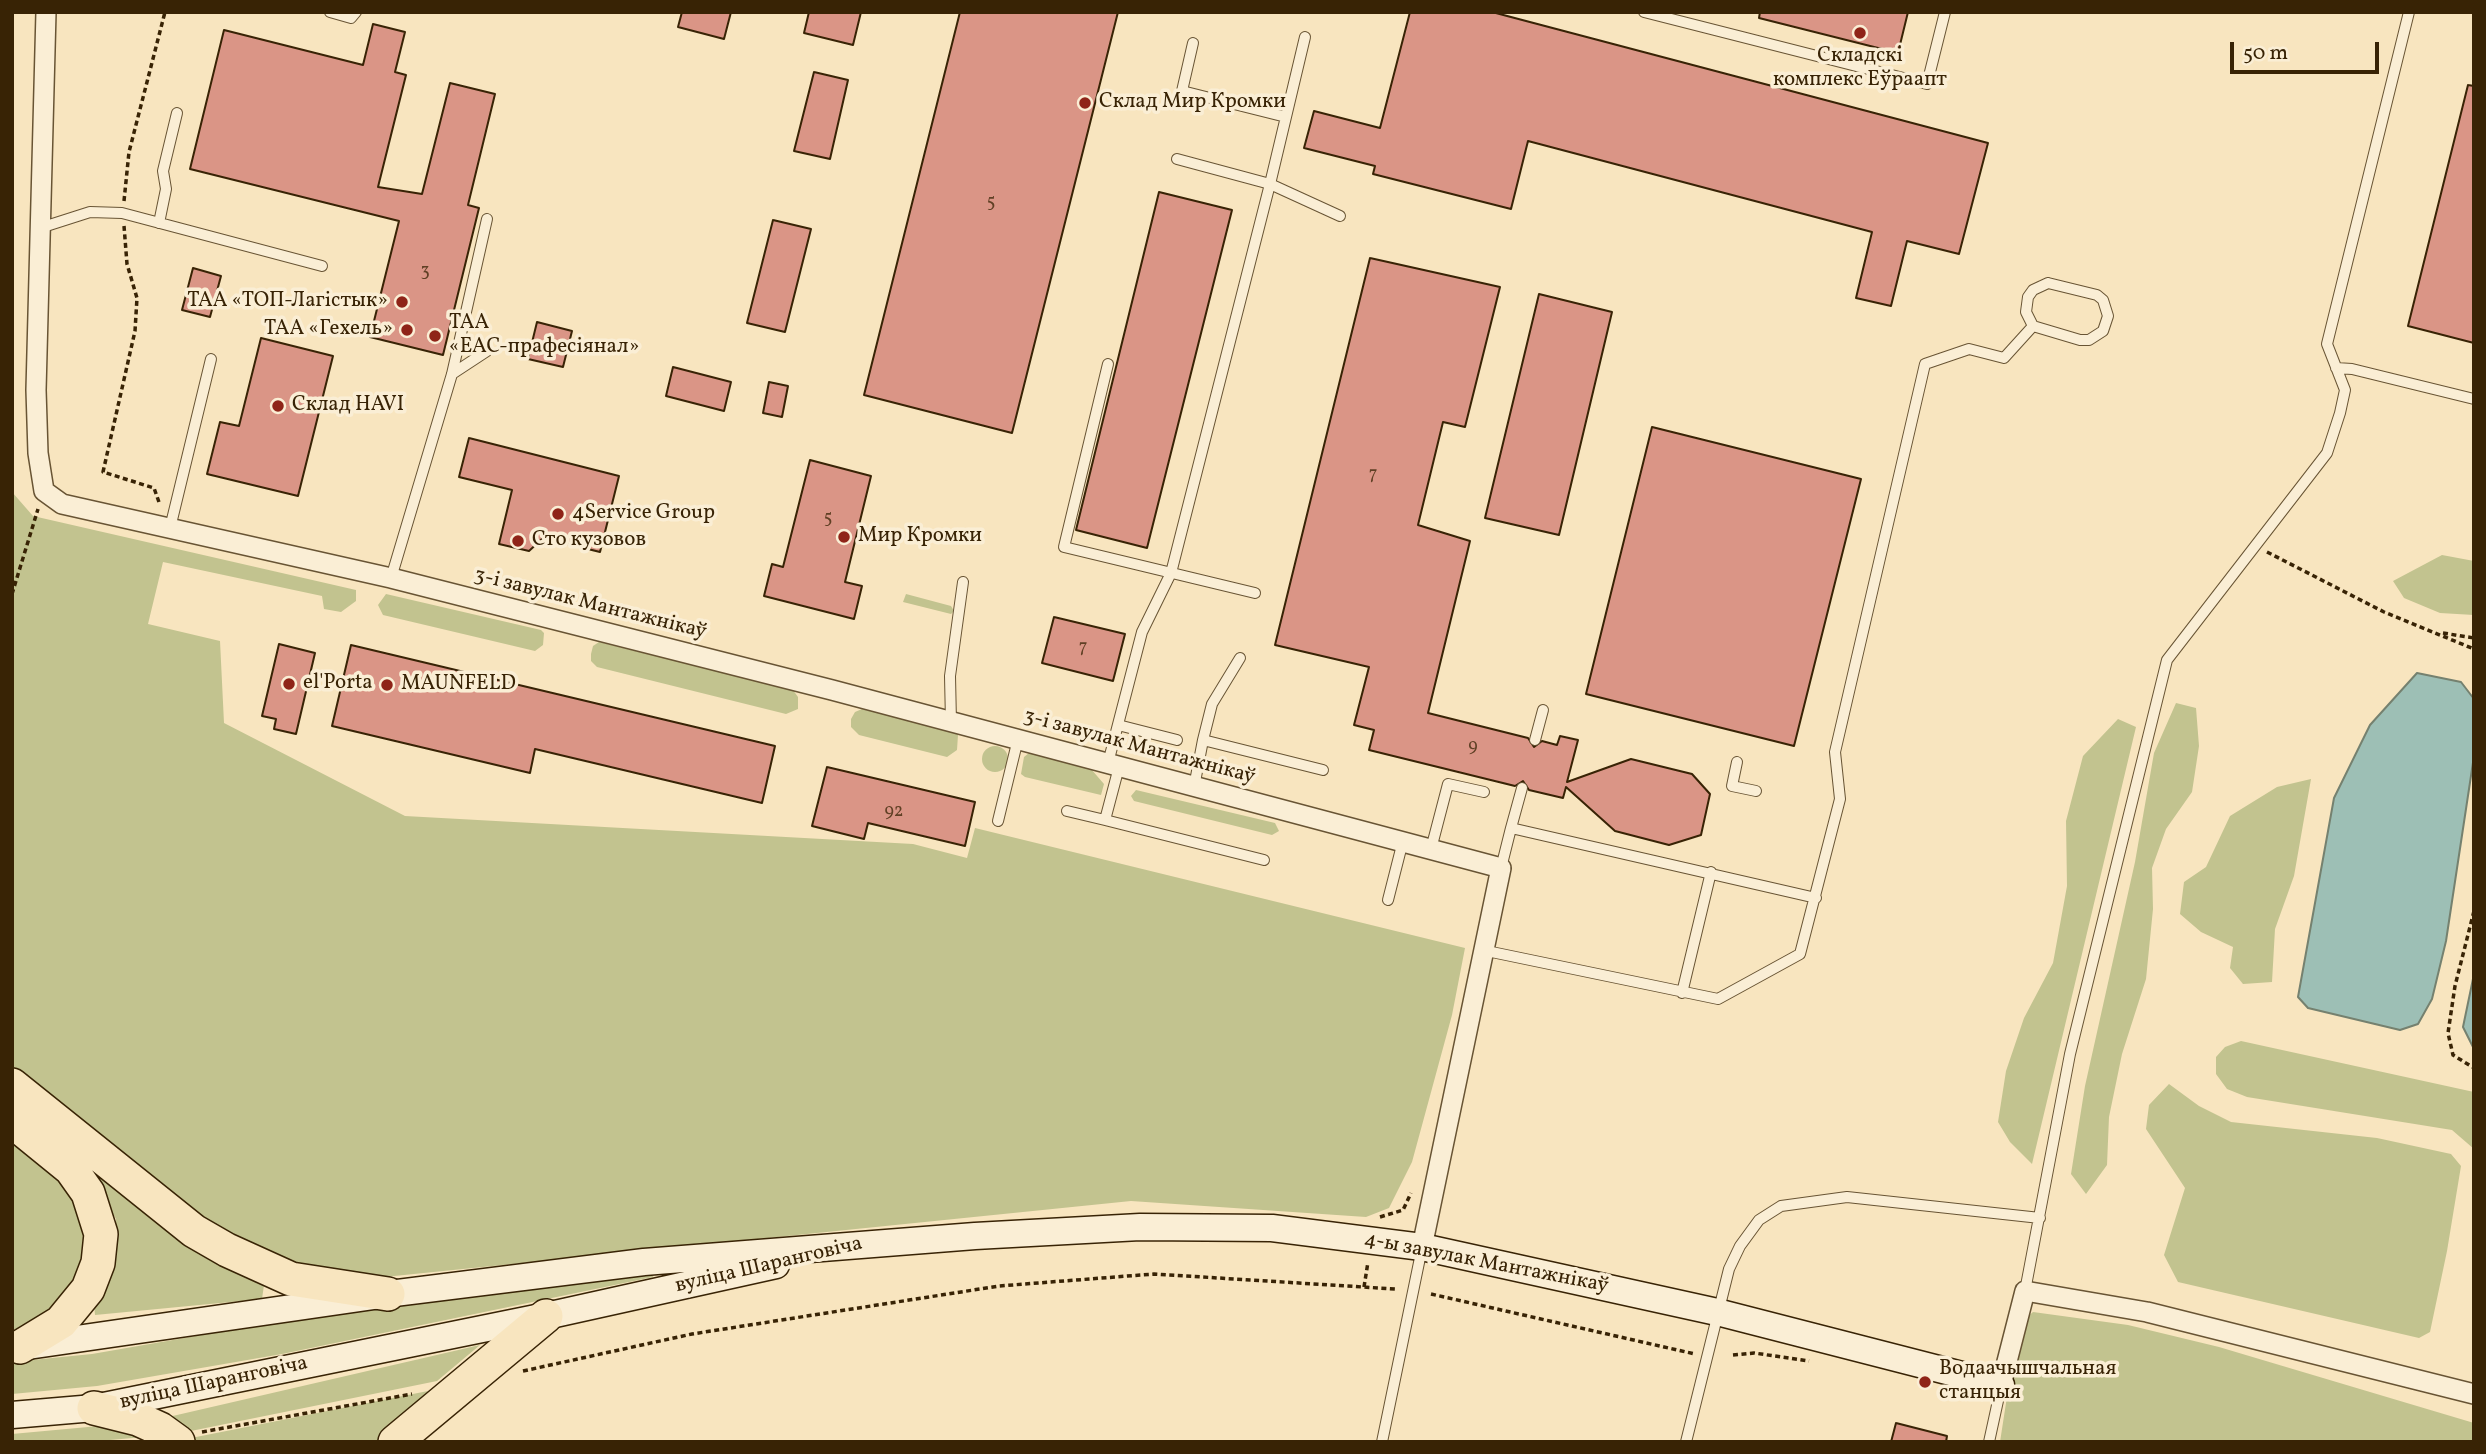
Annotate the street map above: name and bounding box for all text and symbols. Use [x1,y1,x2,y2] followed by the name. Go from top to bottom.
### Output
[1852,25,1868,41] marker: Складскі комплекс Еўраапт
[2234,28,2383,72] scale bar
[2243,39,2288,68] text: 50 m
[1773,44,1947,94] place label: Складскі комплекс Еўраапт
[1099,90,1286,116] place label: Склад Мир Кромки
[1077,95,1093,111] marker: Склад Мир Кромки
[987,193,995,215] house number: 5
[420,262,430,284] house number: 3
[187,289,388,315] place label: ТАА «ТОП-Лагістык»
[394,294,410,310] marker: ТАА «ТОП-Лагістык»
[449,311,639,361] place label: ТАА «ЕАС-прафесіянал»
[264,317,393,343] place label: ТАА «Гехель»
[399,322,415,338] marker: ТАА «Гехель»
[427,328,443,344] marker: ТАА «ЕАС-прафесіянал»
[292,393,404,419] place label: Склад HAVI
[270,398,286,414] marker: Склад HAVI
[1369,465,1377,487] house number: 7
[572,501,715,527] place label: 4Service Group
[550,506,566,522] marker: 4Service Group
[824,509,832,531] house number: 5
[858,524,982,550] place label: Мир Кромки
[532,528,646,554] place label: Сто кузовов
[836,529,852,545] marker: Мир Кромки
[510,533,526,549] marker: Сто кузовов
[471,564,709,646] street label: 3-і завулак Мантажнікаў
[1079,638,1087,660] house number: 7
[303,671,373,697] place label: el'Porta
[401,672,516,698] place label: MAUNFELD
[281,676,297,692] marker: el'Porta
[379,677,395,693] marker: MAUNFELD
[1020,705,1258,791] street label: 3-і завулак Мантажнікаў
[1468,737,1478,759] house number: 9
[884,802,904,824] house number: 92
[1362,1228,1610,1300] street label: 4-ы завулак Мантажнікаў
[673,1232,865,1300] street label: вуліца Шаранговіча
[118,1352,310,1416] street label: вуліца Шаранговіча
[1939,1357,2116,1407] place label: Водаачышчальная станцыя
[1917,1374,1933,1390] marker: Водаачышчальная станцыя

